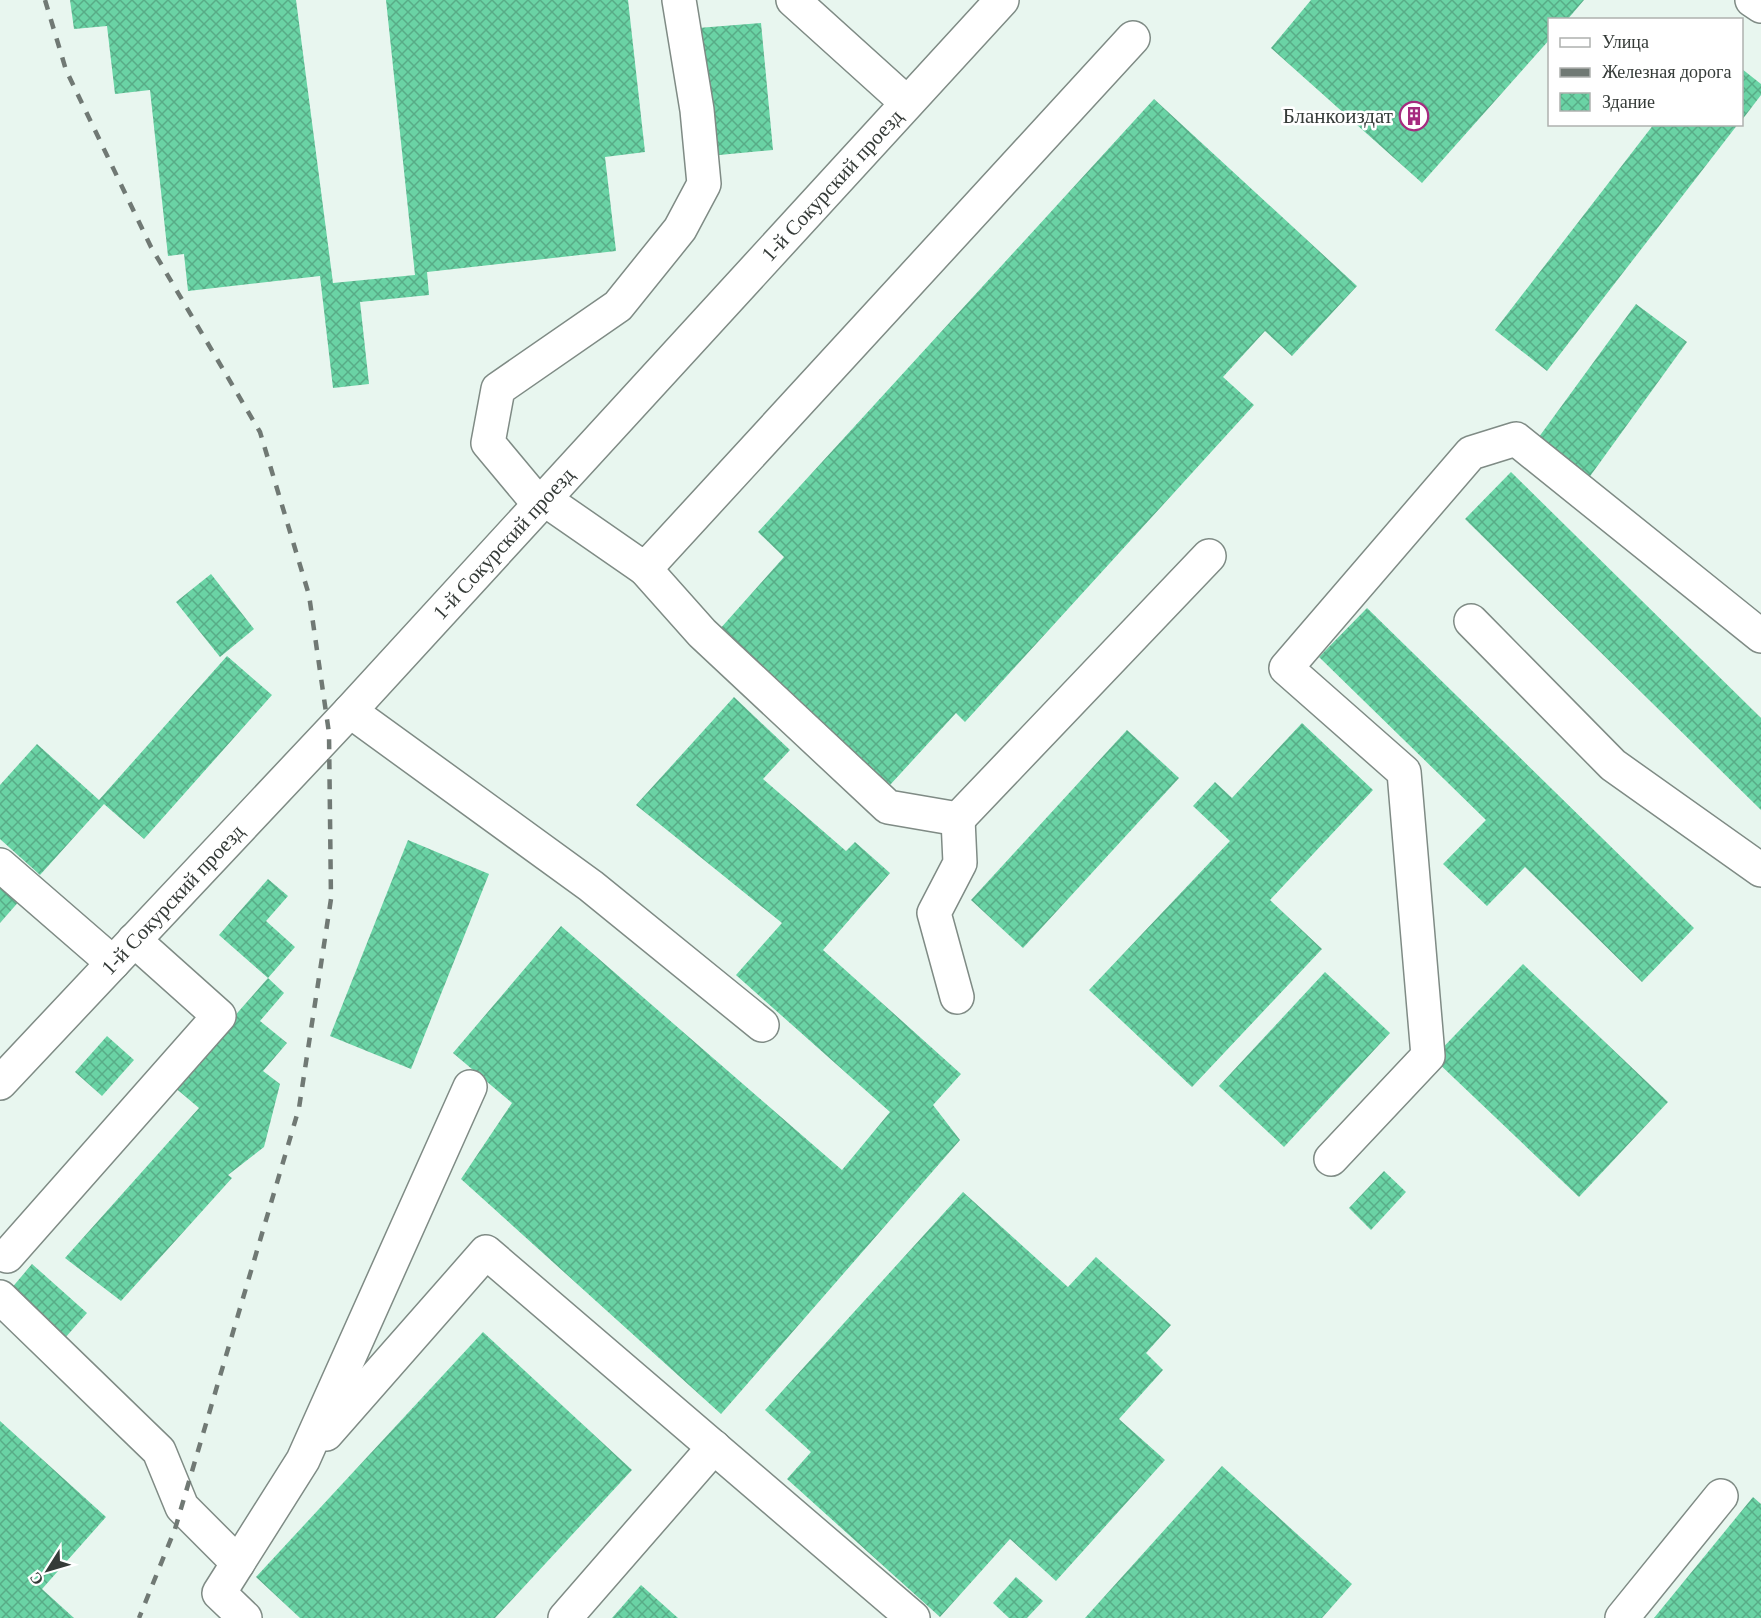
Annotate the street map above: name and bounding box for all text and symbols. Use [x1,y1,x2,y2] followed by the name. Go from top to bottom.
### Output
[1548,18,1743,126] legend
[1602,32,1649,52] text: Улица
[1602,62,1731,82] text: Железная дорога
[1602,92,1655,112] text: Здание
[1398,100,1430,132] building icon: Бланкоиздат
[756,104,908,266] street label: 1-й Сокурский проезд
[1283,104,1393,128] place label: Бланкоиздат
[428,462,579,624] street label: 1-й Сокурский проезд
[96,819,249,980] street label: 1-й Сокурский проезд
[18,1540,78,1600] north arrow
[26,1569,47,1588] text: С

